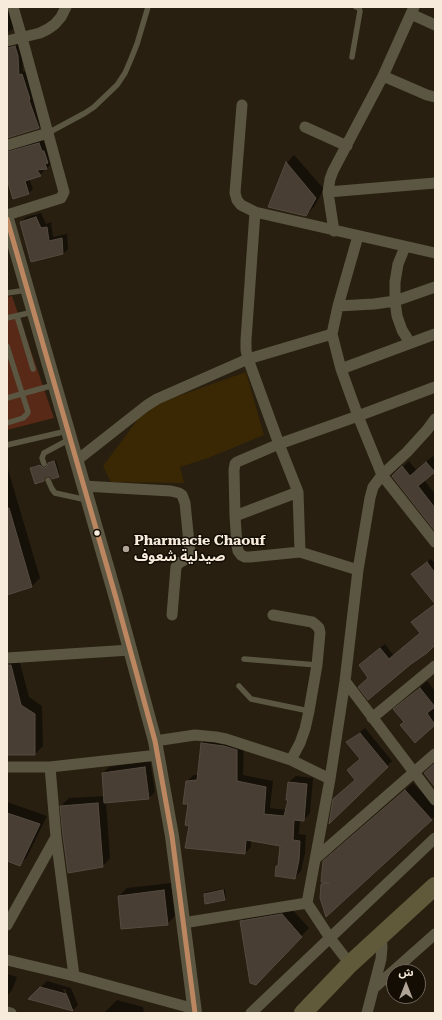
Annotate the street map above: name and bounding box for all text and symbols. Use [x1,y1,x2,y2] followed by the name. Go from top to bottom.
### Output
[92,528,102,538] unlabelled marker
[134,533,265,566] place label: Pharmacie Chaouf صيدلية شعوف
[121,544,131,554] marker: Pharmacie Chaouf صيدلية شعوف
[386,964,426,1004] north arrow
[398,966,414,979] text: ش

